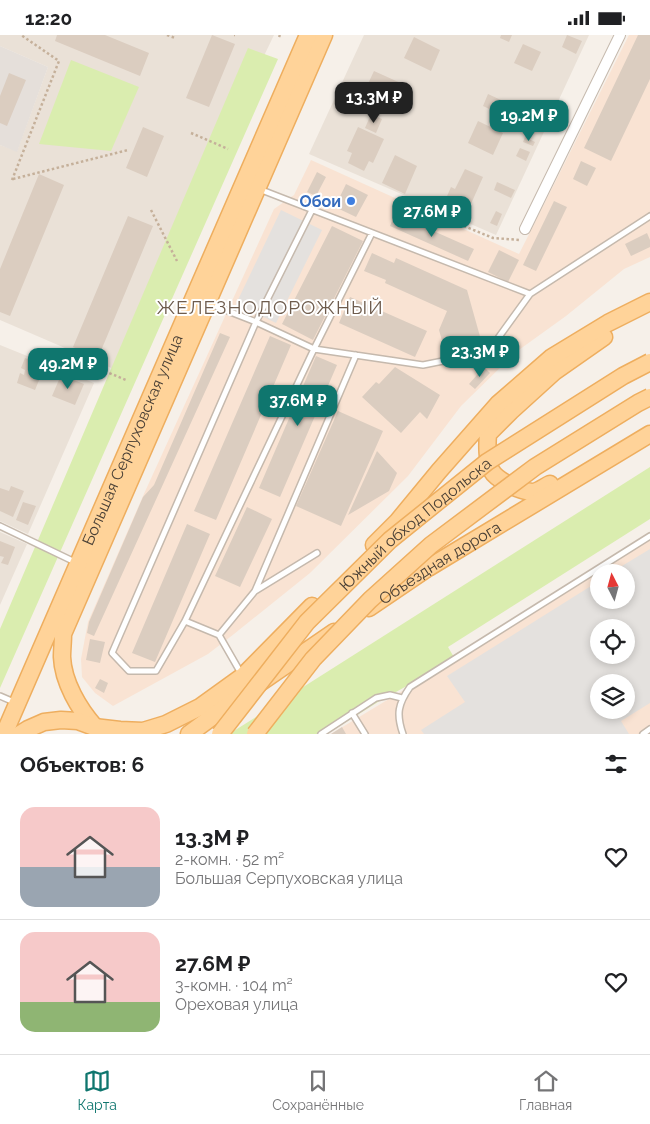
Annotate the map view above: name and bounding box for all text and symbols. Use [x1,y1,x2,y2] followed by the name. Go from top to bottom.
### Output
[25,7,72,29] text: 12:20
[328,81,420,124] pin: 13.3M ₽
[346,88,402,107] text: 13.3M ₽
[483,99,575,142] pin: 19.2M ₽
[501,106,557,125] text: 19.2M ₽
[299,192,341,211] place label: Обои
[345,195,357,207] marker: Обои
[386,195,478,238] pin: 27.6M ₽
[403,202,461,221] text: 27.6M ₽
[156,296,384,318] district label: ЖЕЛЕЗНОДОРОЖНЫЙ
[78,331,186,548] street label: Большая Серпуховская улица
[434,335,526,378] pin: 23.3M ₽
[451,342,509,361] text: 23.3M ₽
[22,347,114,390] pin: 49.2M ₽
[39,354,97,373] text: 49.2M ₽
[252,385,344,427] pin: 37.6M ₽
[269,391,327,410] text: 37.6M ₽
[335,453,495,594] street label: Южный обход Подольска
[375,517,504,608] street label: Объездная дорога
[590,564,635,609] north arrow
[590,564,635,719] map controls
[590,619,635,664] button: locate
[590,674,635,719] button: layers
[602,750,630,778] icon: filters
[20,752,144,777] text: Объектов: 6
[175,825,249,850] text: 13.3M ₽
[60,827,120,887] icon: home
[602,843,630,871] icon: heart
[175,850,284,869] text: 2-комн. · 52 m²
[175,869,403,888] text: Большая Серпуховская улица
[175,951,250,976] text: 27.6M ₽
[60,952,120,1012] icon: home
[602,968,630,996] icon: heart
[175,976,293,995] text: 3-комн. · 104 m²
[175,995,298,1014] text: Ореховая улица
[78,1067,117,1113] tab: Карта
[272,1067,364,1113] tab: Сохранённые
[519,1067,572,1113] tab: Главная

